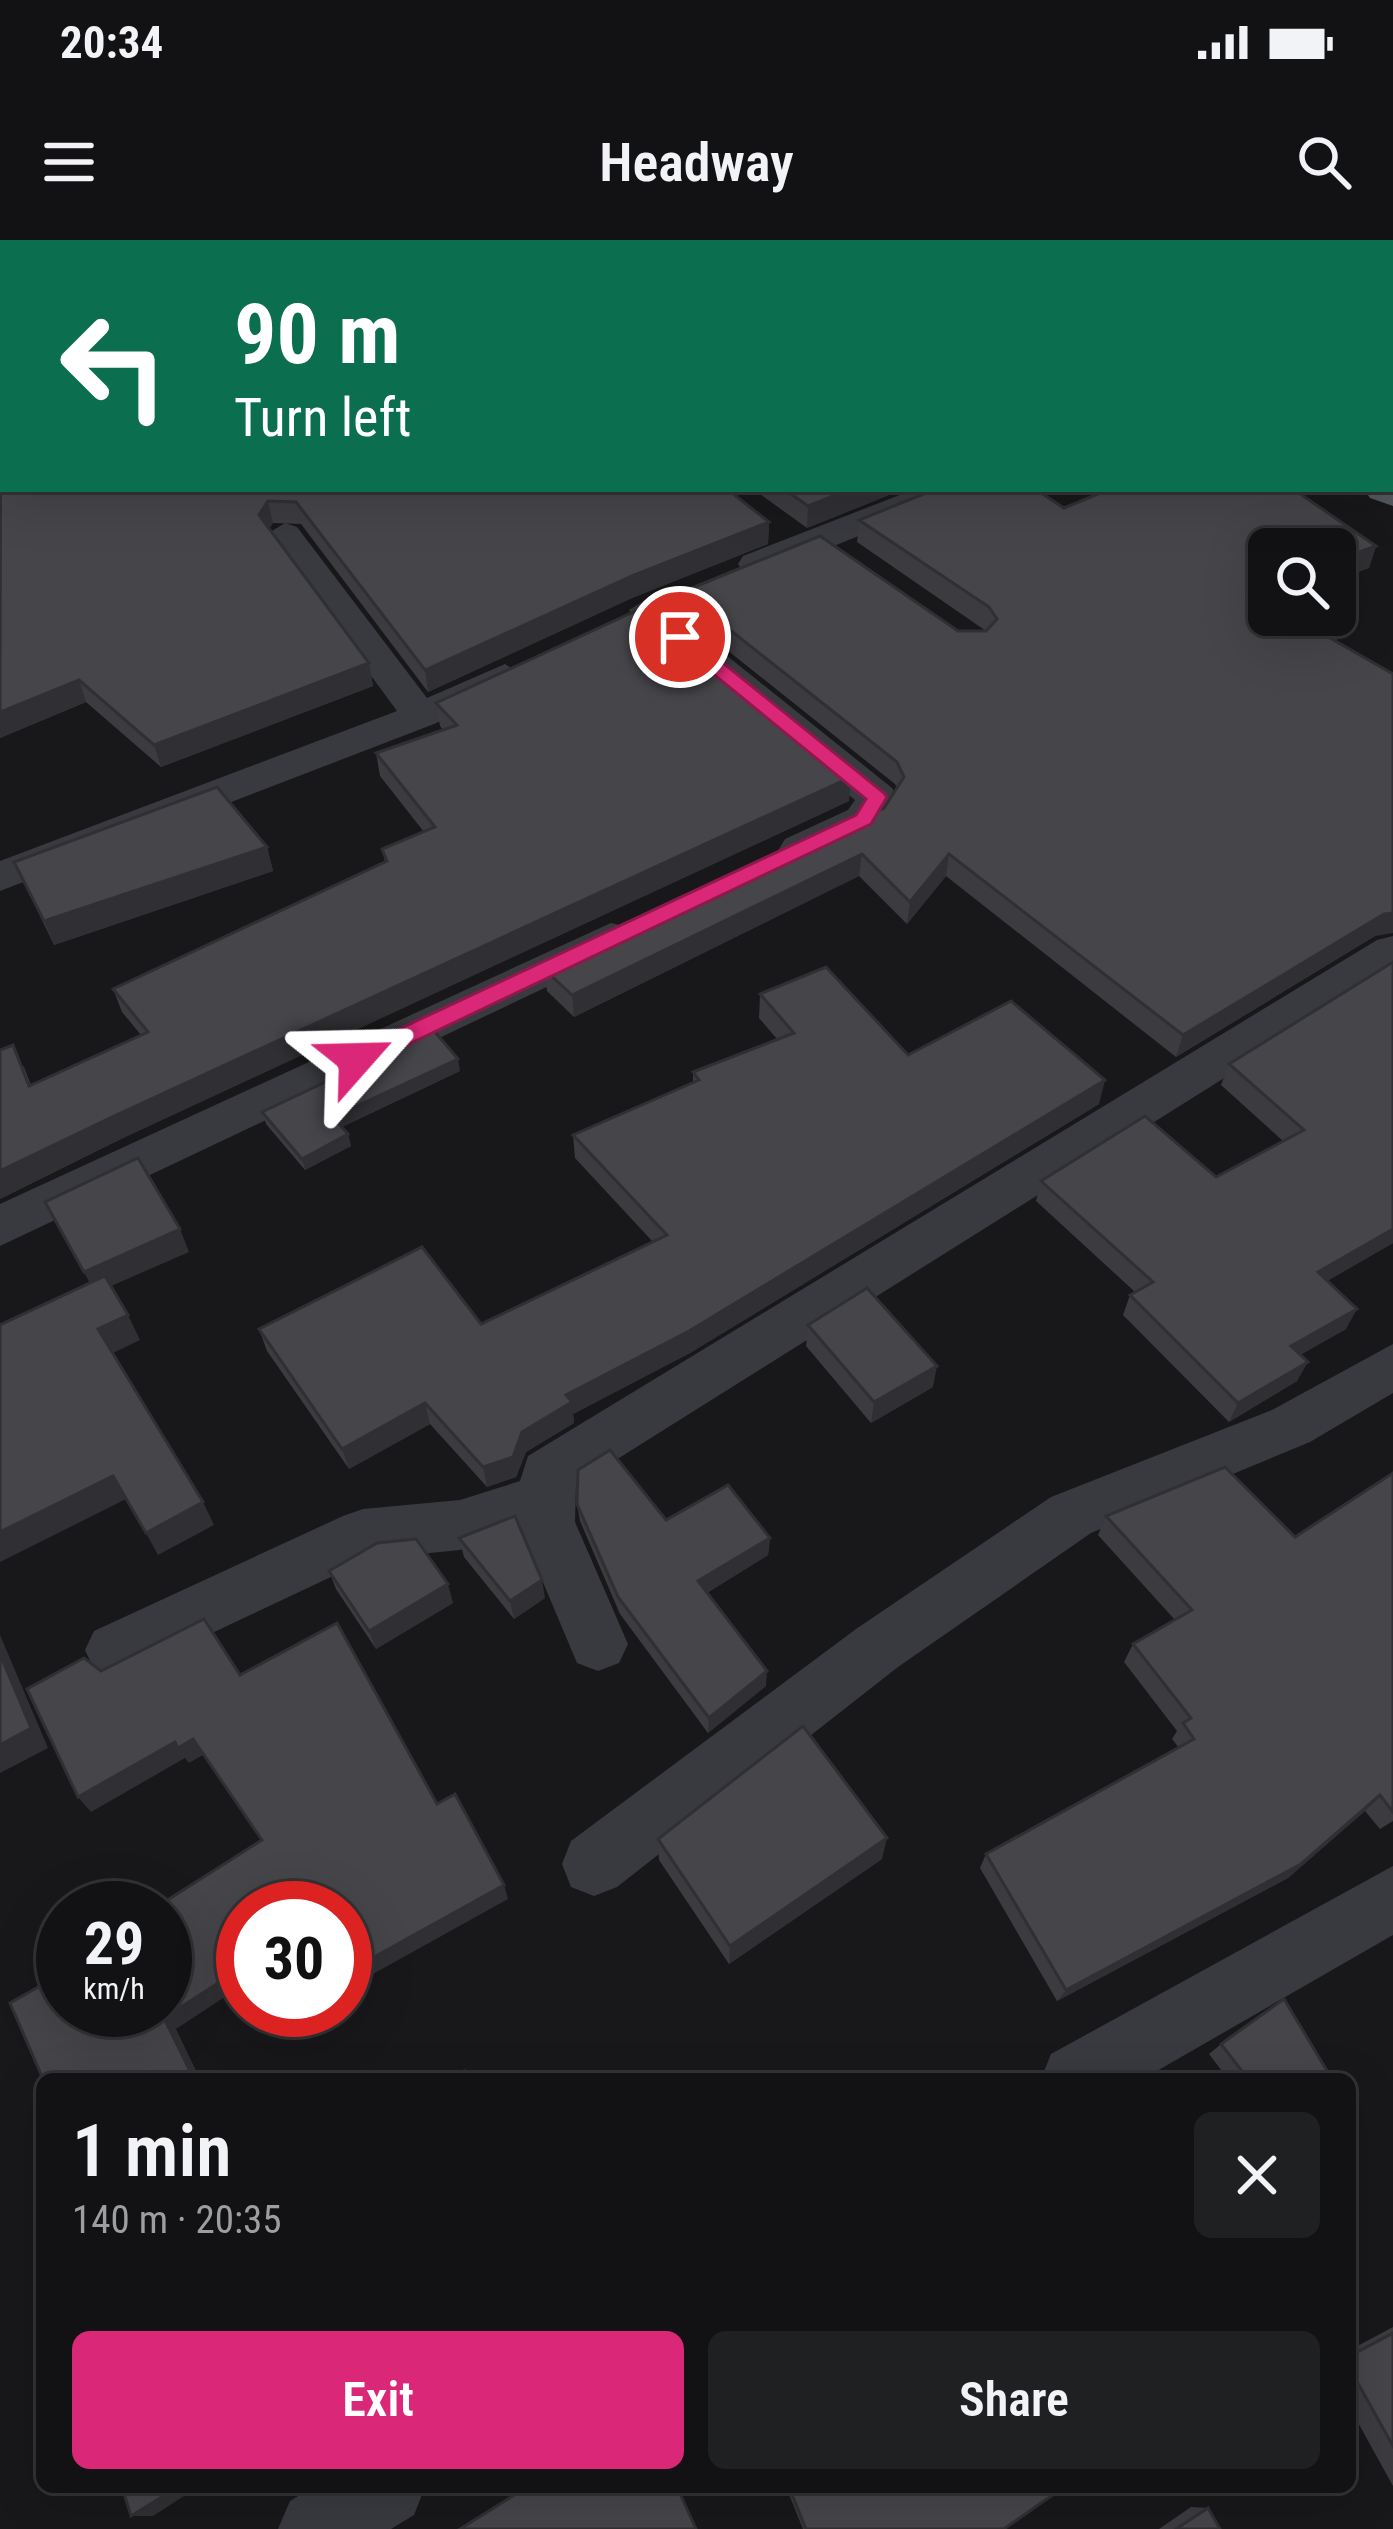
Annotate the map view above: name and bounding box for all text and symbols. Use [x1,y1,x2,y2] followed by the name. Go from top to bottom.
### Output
[60,16,163,69] text: 20:34
[36,129,102,195] icon: menu
[1291,129,1357,195] icon: search
[599,131,794,194] text: Headway
[234,285,401,384] text: 90 m
[36,288,192,444] icon: left
[234,386,411,449] text: Turn left
[1248,528,1356,636] map controls
[1248,528,1356,636] button: search
[629,586,731,688] pin
[647,604,713,670] icon: arrive
[293,996,419,1122] position arrow
[216,1881,372,2037] speed limit sign: 30
[84,1908,144,1979] text: 29
[83,1971,145,2006] text: km/h
[72,2109,231,2194] text: 1 min
[1194,2112,1320,2238] button: close
[72,2197,282,2243] text: 140 m · 20:35
[72,2331,684,2469] button: Exit
[708,2331,1320,2469] button: Share

